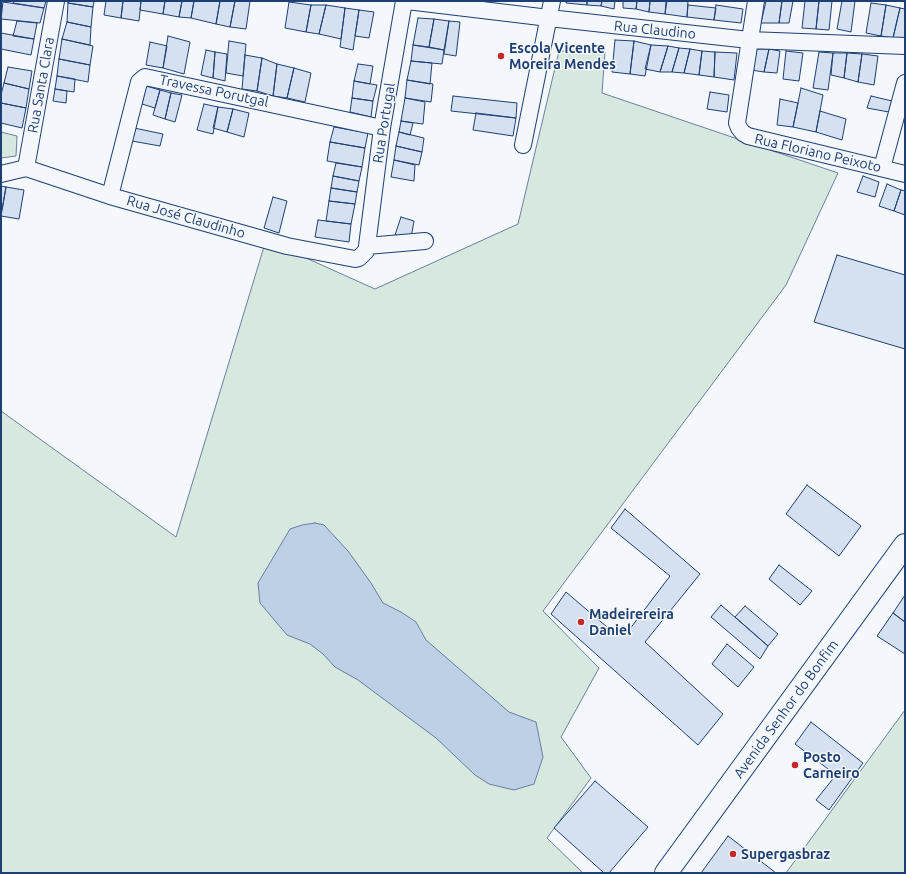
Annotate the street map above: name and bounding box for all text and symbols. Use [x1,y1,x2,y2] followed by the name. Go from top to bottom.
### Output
[613,17,697,43] street label: Rua Claudino
[24,36,58,134] street label: Rua Santa Clara
[509,40,616,72] place label: Escola Vicente Moreira Mendes
[496,51,506,61] marker: Escola Vicente Moreira Mendes
[158,71,270,111] street label: Travessa Porutgal
[369,82,399,164] street label: Rua Portugal
[753,130,883,176] street label: Rua Floriano Peixoto
[125,192,247,242] street label: Rua José Claudinho
[589,606,674,638] place label: Madeirereira Daniel
[576,617,586,627] marker: Madeirereira Daniel
[730,637,842,781] street label: Avenida Senhor do Bonfim
[803,749,860,782] place label: Posto Carneiro
[790,760,800,770] marker: Posto Carneiro
[741,846,830,862] place label: Supergasbraz
[728,849,738,859] marker: Supergasbraz

